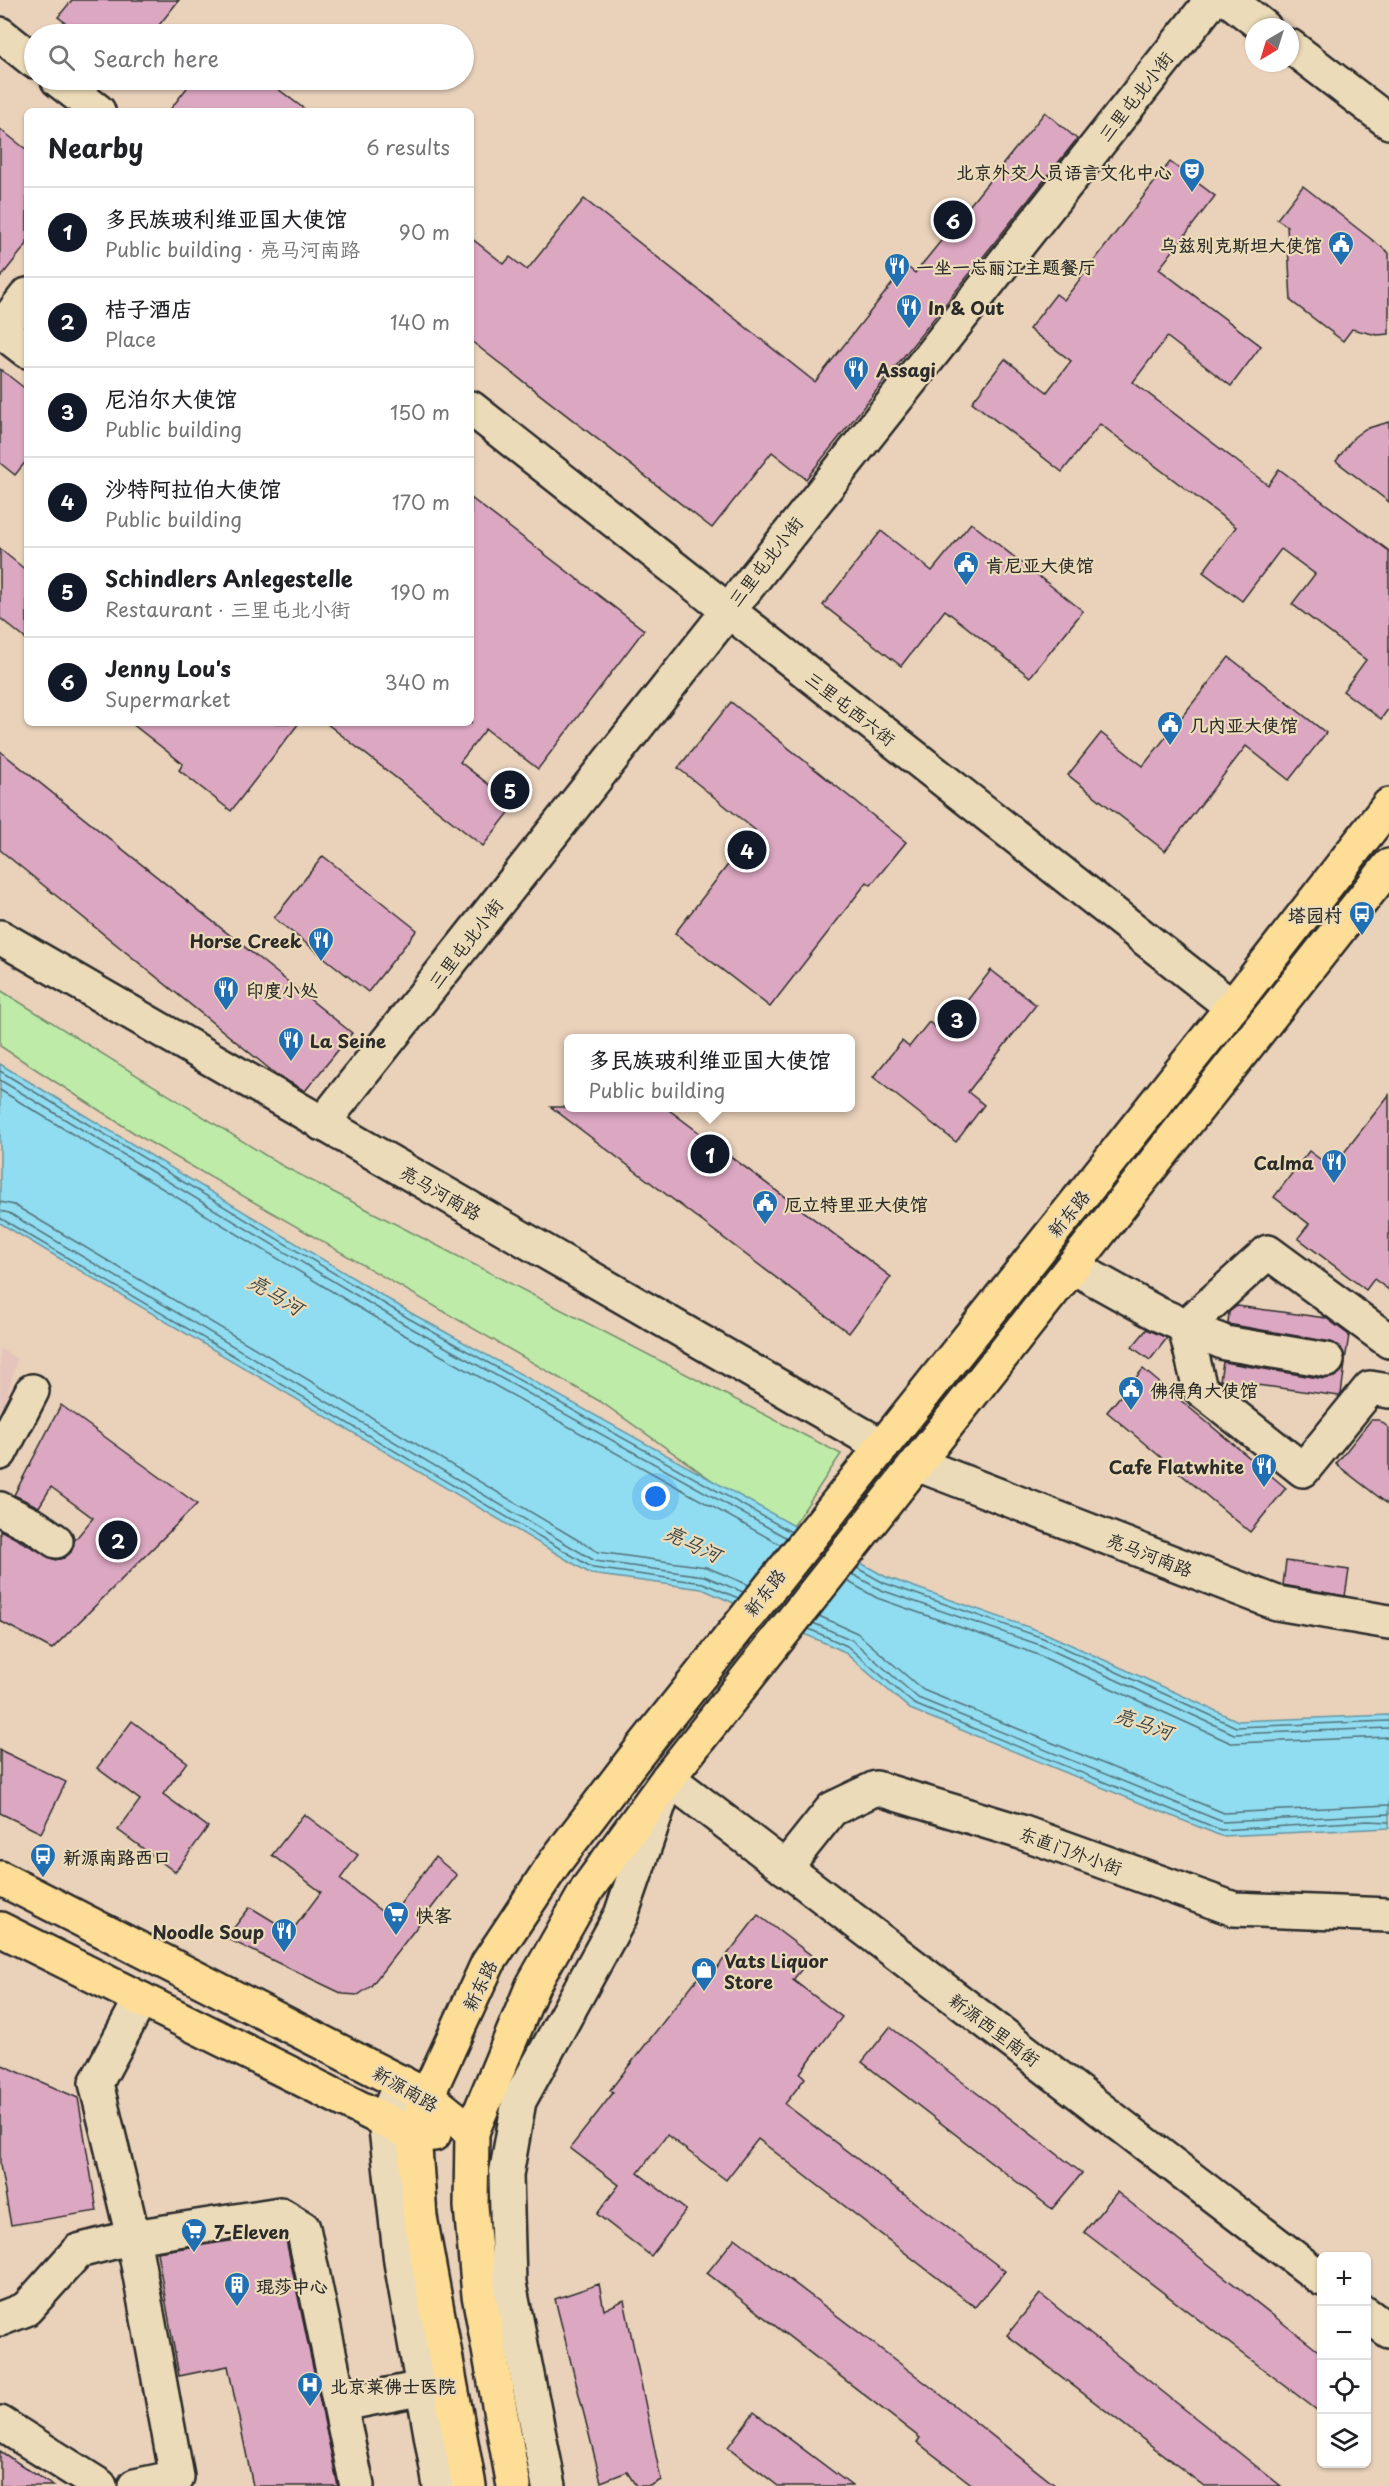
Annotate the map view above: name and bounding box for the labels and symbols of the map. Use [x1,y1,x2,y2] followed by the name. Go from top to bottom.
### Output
[1245,18,1299,72] north arrow
[1091,45,1179,147] street label: 三里屯北小街
[1177,156,1207,194] theatre icon: 北京外交人员语言文化中心
[956,158,1172,185] place label: 北京外交人员语言文化中心
[934,198,972,242] pin: 6
[1326,229,1356,267] public building icon: 乌兹别克斯坦大使馆
[1160,231,1322,258] place label: 乌兹别克斯坦大使馆
[882,251,912,289] restaurant icon: 一坐一忘丽江主题餐厅
[916,253,1096,280] place label: 一坐一忘丽江主题餐厅
[894,292,924,330] restaurant icon: In & Out
[928,294,1005,321] place label: In & Out
[841,354,871,392] restaurant icon: Assagi
[875,356,936,383] place label: Assagi
[721,510,809,612] street label: 三里屯北小街
[951,549,981,587] public building icon: 肯尼亚大使馆
[986,551,1094,578] place label: 肯尼亚大使馆
[800,664,902,752] street label: 三里屯西六街
[1155,709,1185,747] public building icon: 几内亚大使馆
[1190,711,1298,738] place label: 几内亚大使馆
[490,768,530,812] pin: 5
[728,828,766,872] pin: 4
[421,892,509,994] street label: 三里屯北小街
[1347,899,1377,937] bus stop icon: 塔园村
[1288,901,1342,928] place label: 塔园村
[306,925,336,963] restaurant icon: Horse Creek
[190,927,302,954] place label: Horse Creek
[211,974,241,1012] restaurant icon: 印度小处
[246,976,318,1003] place label: 印度小处
[938,996,976,1042] pin: 3
[276,1025,306,1063] restaurant icon: La Seine
[310,1027,386,1054] place label: La Seine
[690,1132,730,1176] pin: 1
[1319,1147,1349,1185] restaurant icon: Calma
[1254,1149,1314,1176] place label: Calma
[395,1158,487,1226] street label: 亮马河南路
[1041,1184,1095,1242] street label: 新东路
[750,1188,780,1226] public building icon: 厄立特里亚大使馆
[784,1190,928,1217] place label: 厄立特里亚大使馆
[243,1266,312,1324] water label: 亮马河
[1116,1374,1146,1412] public building icon: 佛得角大使馆
[1150,1376,1258,1403] place label: 佛得角大使馆
[1249,1451,1279,1489] restaurant icon: Cafe Flatwhite
[1109,1453,1244,1480] place label: Cafe Flatwhite
[641,1482,670,1511] your location
[659,1517,729,1571] water label: 亮马河
[98,1518,138,1562] pin: 2
[1103,1525,1197,1583] street label: 亮马河南路
[737,1562,791,1622] street label: 新东路
[1111,1699,1180,1748] water label: 亮马河
[1016,1819,1126,1881] street label: 东直门外小街
[28,1841,58,1879] bus stop icon: 新源南路西口
[63,1843,171,1870] place label: 新源南路西口
[381,1899,411,1937] supermarket icon: 快客
[416,1901,452,1928] place label: 快客
[269,1916,299,1954] restaurant icon: Noodle Soup
[152,1918,264,1945] place label: Noodle Soup
[724,1947,829,1995] place label: Vats Liquor Store
[455,1955,503,2015] street label: 新东路
[689,1955,719,1993] shop icon: Vats Liquor Store
[944,1986,1046,2072] street label: 新源西里南街
[368,2058,444,2118] street label: 新源南路
[179,2216,209,2254] supermarket icon: 7-Eleven
[214,2218,289,2245] place label: 7-Eleven
[222,2270,252,2308] building icon: 琨莎中心
[256,2272,328,2299] place label: 琨莎中心
[295,2370,325,2408] hospital icon: 北京莱佛士医院
[330,2372,456,2399] place label: 北京莱佛士医院

